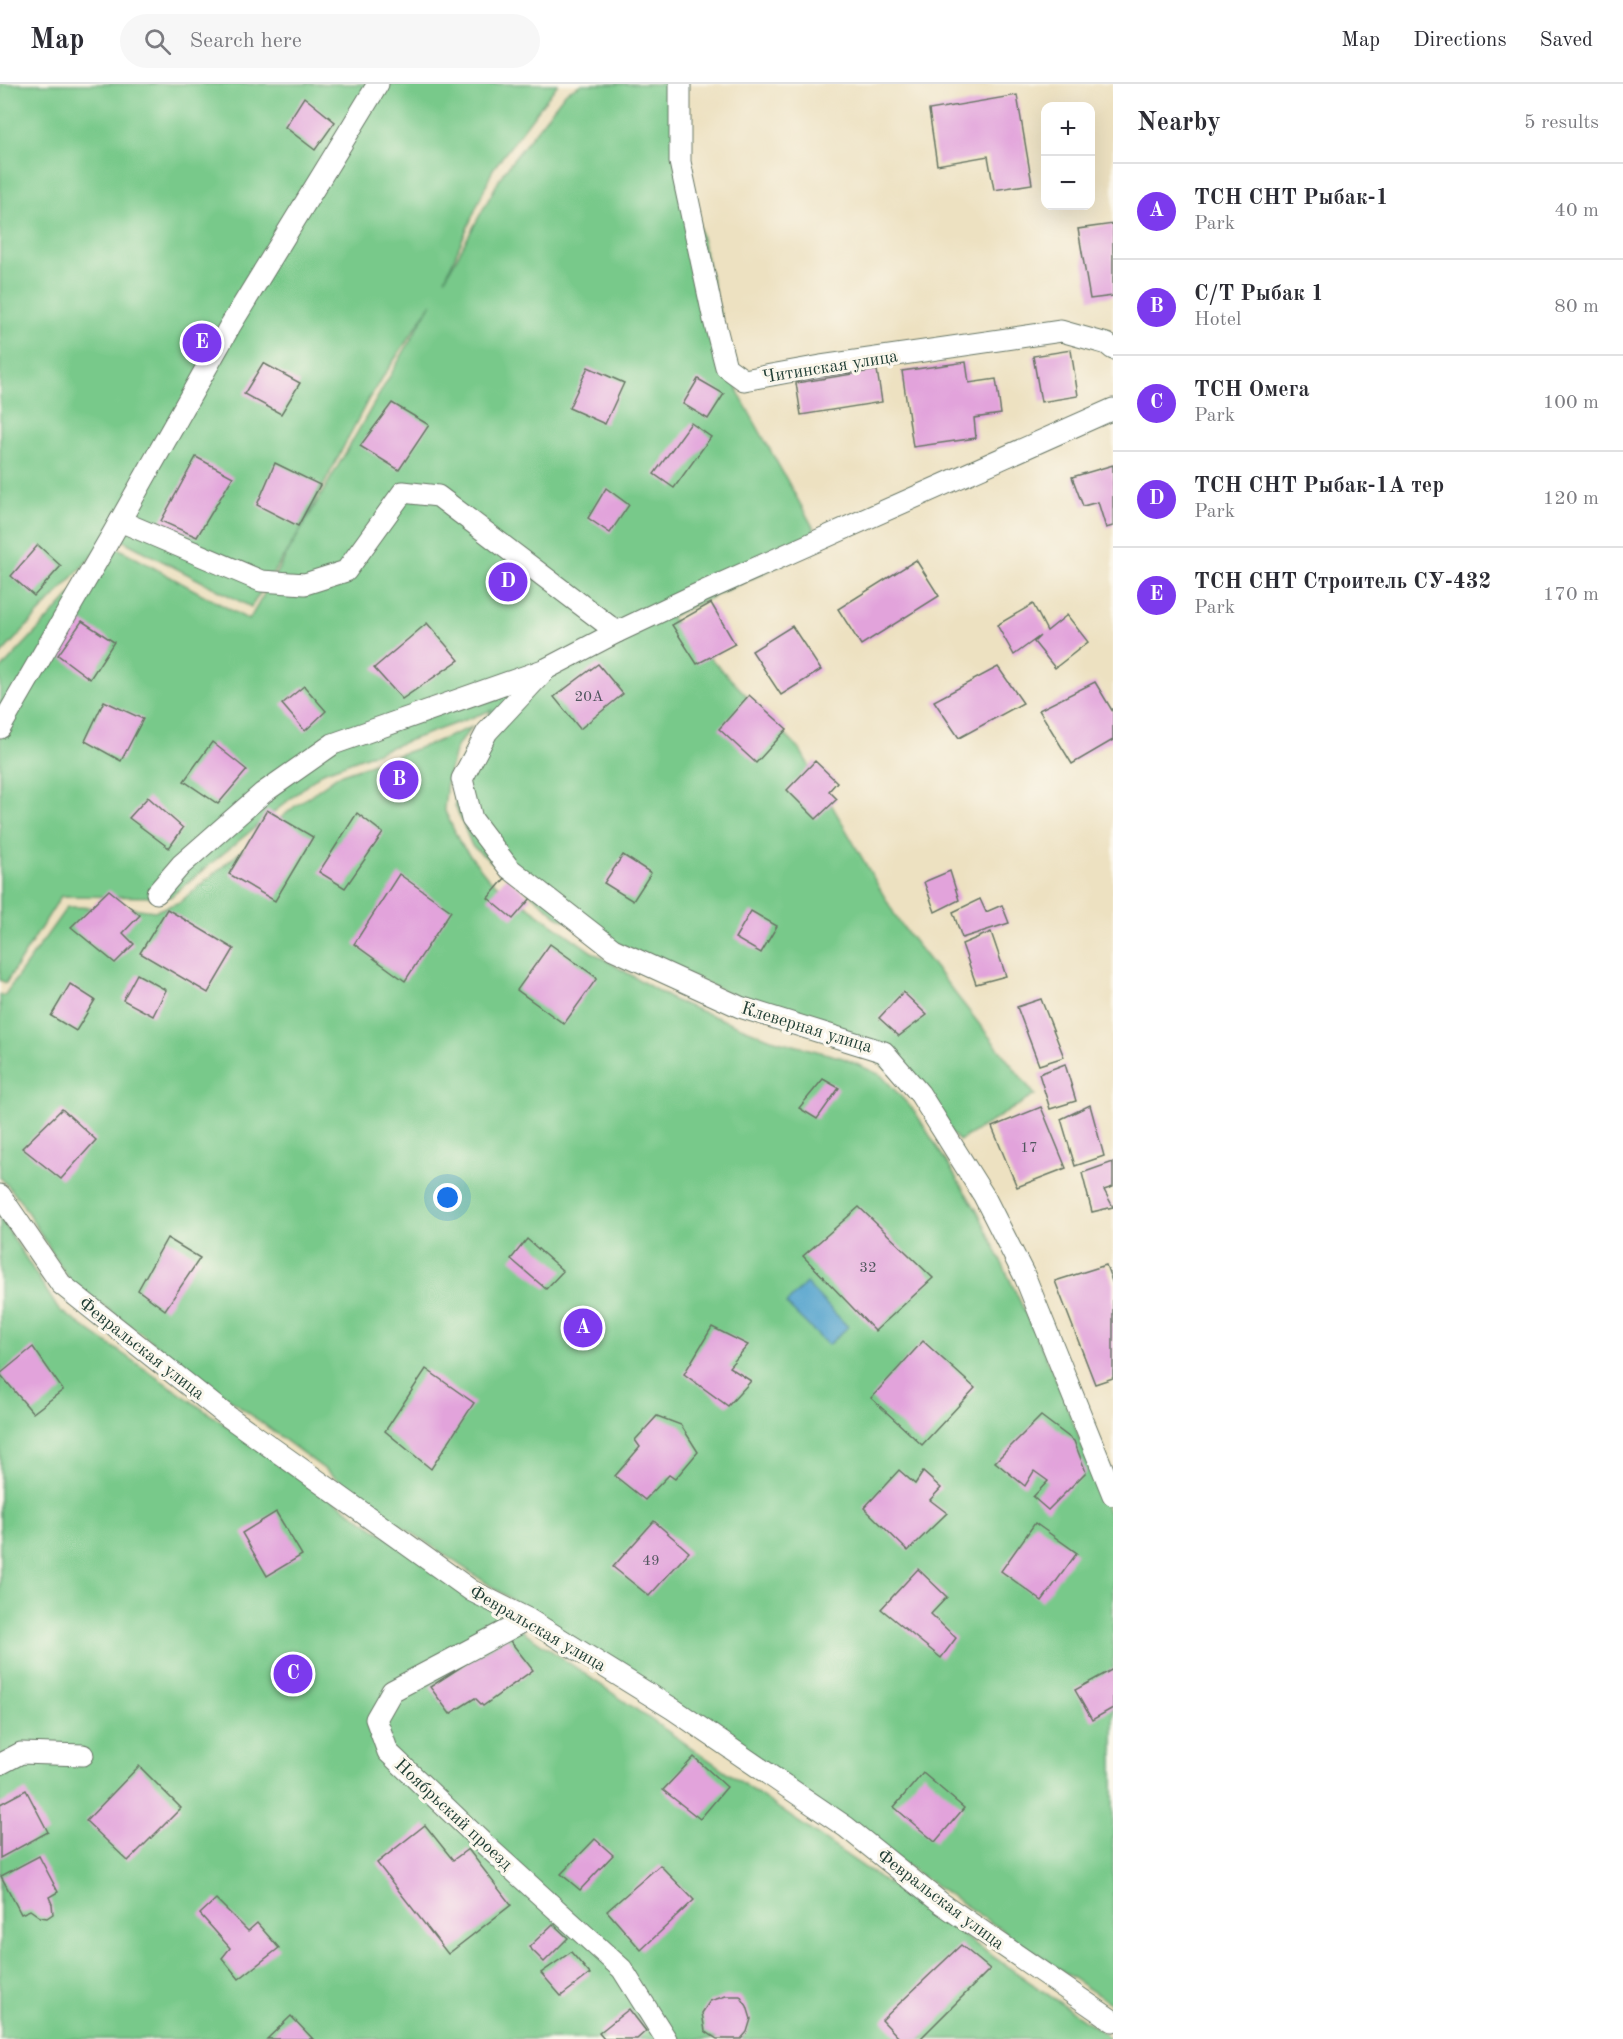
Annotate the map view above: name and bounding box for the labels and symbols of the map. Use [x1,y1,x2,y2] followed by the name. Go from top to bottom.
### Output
[182,320,222,366] pin: E
[761,347,899,387] street label: Читинская улица
[488,560,528,604] pin: D
[575,690,604,705] house number: 20А
[380,758,418,802] pin: B
[739,999,874,1056] street label: Клеверная улица
[1020,1141,1038,1156] house number: 17
[433,1183,462,1212] your location
[859,1261,877,1276] house number: 32
[75,1294,208,1403] street label: Февральская улица
[564,1306,602,1350] pin: A
[642,1554,660,1569] house number: 49
[466,1583,609,1675] street label: Февральская улица
[274,1652,312,1696] pin: C
[391,1756,516,1874] street label: Ноябрьский проезд
[874,1846,1007,1953] street label: Февральская улица

